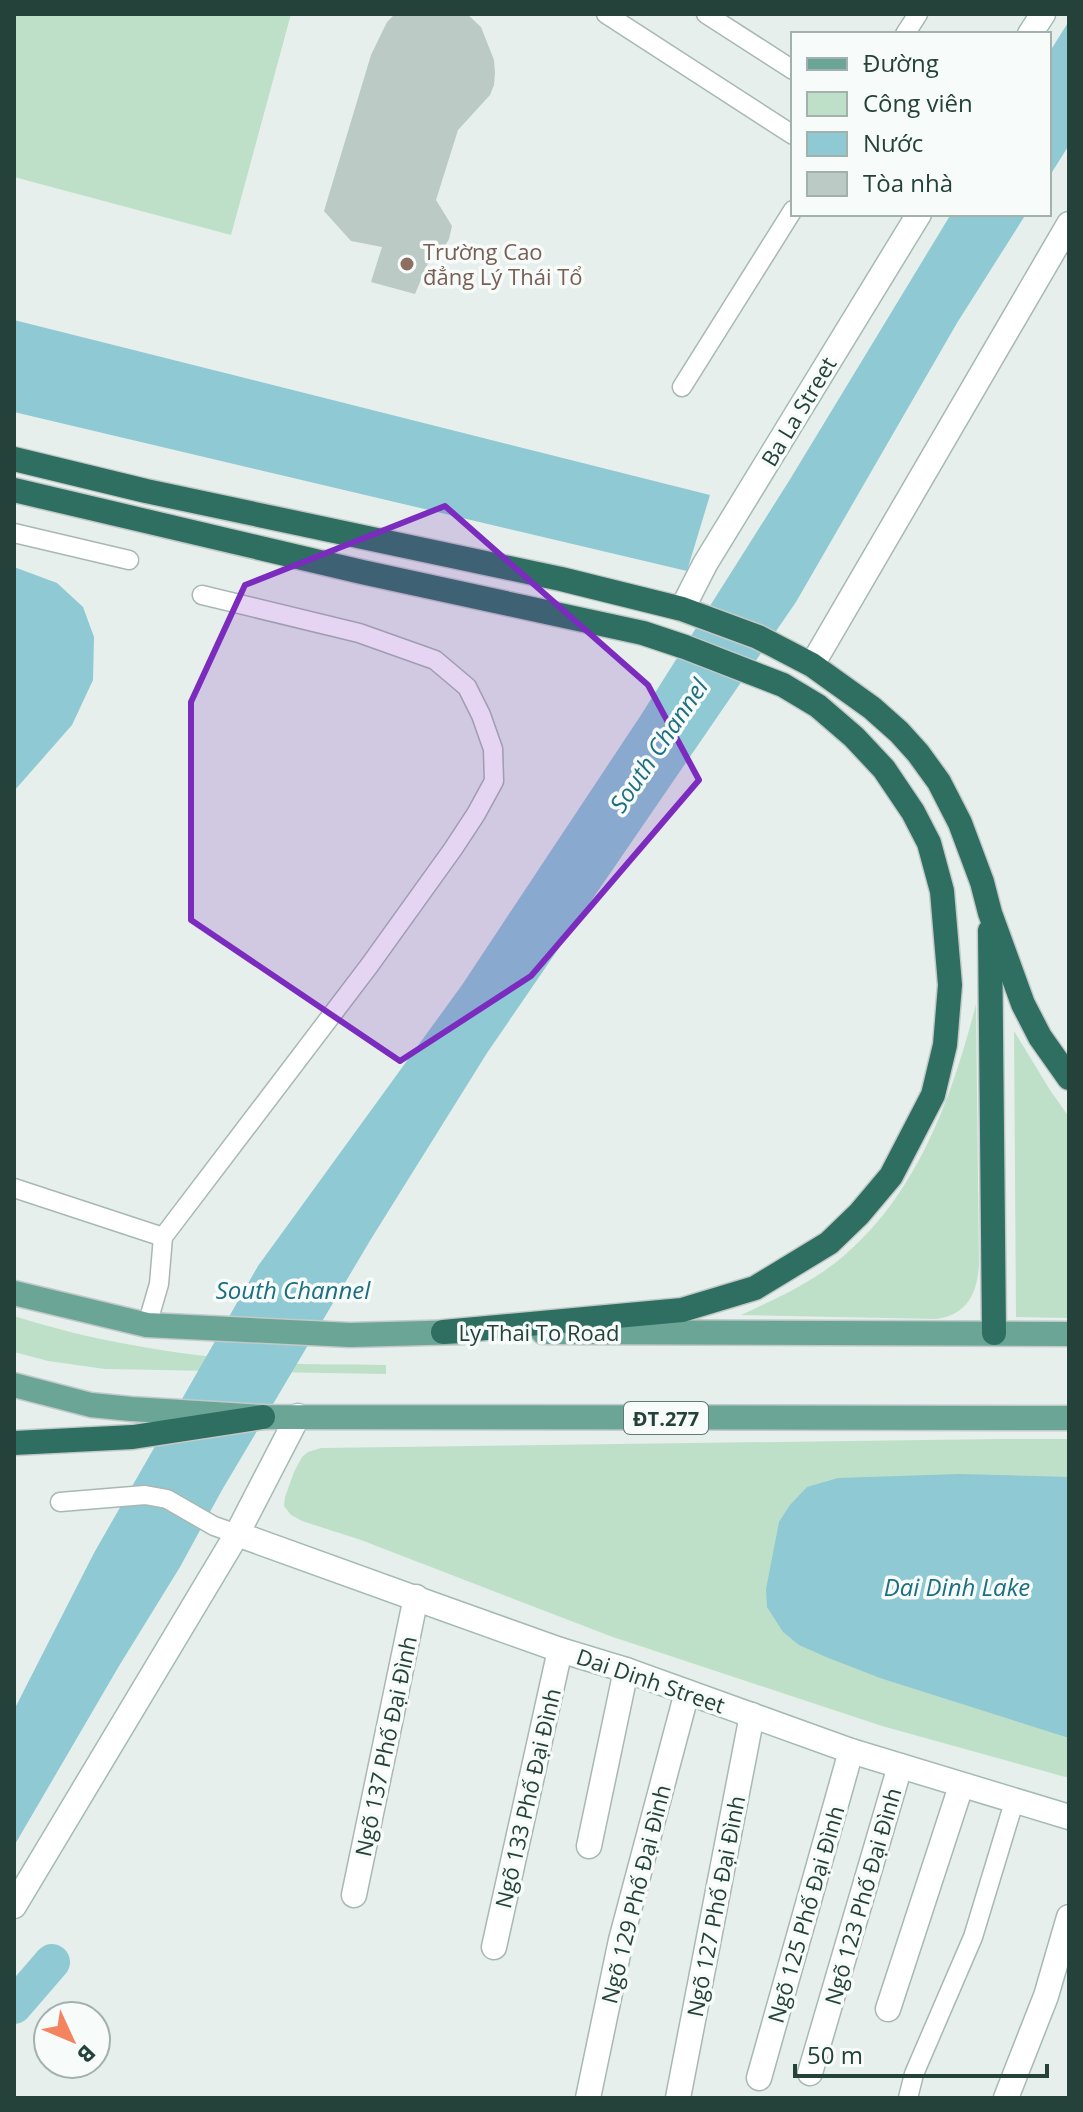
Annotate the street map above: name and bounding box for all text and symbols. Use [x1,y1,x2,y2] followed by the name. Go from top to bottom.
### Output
[791,32,1051,216] legend
[863,46,939,79] text: Đường
[863,86,973,119] text: Công viên
[863,126,923,159] text: Nước
[863,166,953,199] text: Tòa nhà
[423,236,583,291] place label: Trường Cao đẳng Lý Thái Tổ
[398,255,416,273] marker: Trường Cao đẳng Lý Thái Tổ
[753,350,843,471] street label: Ba La Street
[601,671,715,818] water label: South Channel
[216,1273,371,1306] water label: South Channel
[459,1317,619,1347] street label: Ly Thai To Road
[624,1402,708,1434] road number: ĐT.277
[884,1570,1030,1603] water label: Dai Dinh Lake
[347,1633,423,1859] street label: Ngõ 137 Phố Đại Đình
[573,1641,729,1719] street label: Dai Dinh Street
[487,1685,567,1911] street label: Ngõ 133 Phố Đại Đình
[593,1781,677,2007] street label: Ngõ 129 Phố Đại Đình
[817,1784,907,2008] street label: Ngõ 123 Phố Đại Đình
[679,1793,751,2019] street label: Ngõ 127 Phố Đại Đình
[760,1802,850,2026] street label: Ngõ 125 Phố Đại Đình
[32,2000,112,2080] north arrow
[795,2028,1047,2078] scale bar
[807,2038,863,2071] text: 50 m
[71,2039,103,2070] text: B

